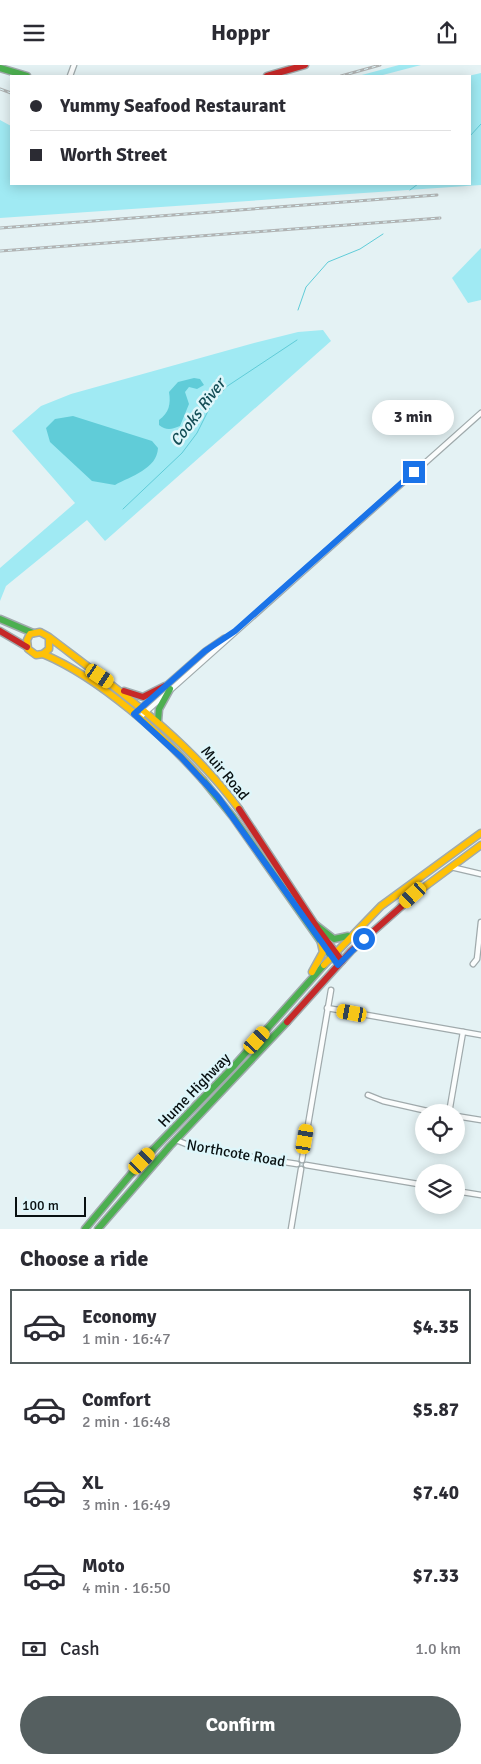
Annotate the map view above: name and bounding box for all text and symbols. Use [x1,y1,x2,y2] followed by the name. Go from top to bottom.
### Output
[20,19,48,47] icon: menu
[211,19,270,46] text: Hoppr
[433,19,461,47] icon: share
[60,94,286,118] text: Yummy Seafood Restaurant
[60,143,167,167] text: Worth Street
[166,373,231,450] water label: Cooks River
[373,399,455,435] callout: 3 min
[394,407,432,427] text: 3 min
[403,461,425,483] route end
[83,661,116,691] car
[197,742,253,804] street label: Muir Road
[396,879,429,911] car
[353,928,375,950] route start
[335,1003,368,1023] car
[241,1024,272,1056] car
[154,1049,234,1131] street label: Hume Highway
[415,1104,465,1214] map controls
[415,1104,465,1154] button: locate
[295,1123,314,1155] car
[185,1135,287,1171] street label: Northcote Road
[126,1145,157,1177] car
[415,1164,465,1214] button: layers
[15,1194,86,1217] scale bar
[22,1197,59,1214] text: 100 m
[20,1245,148,1272] text: Choose a ride
[22,1304,67,1349] icon: car
[82,1305,156,1329] text: Economy
[413,1315,459,1339] text: $4.35
[82,1329,171,1349] text: 1 min · 16:47
[22,1387,67,1432] icon: car
[82,1388,151,1412] text: Comfort
[413,1398,459,1422] text: $5.87
[82,1412,171,1432] text: 2 min · 16:48
[22,1470,67,1515] icon: car
[82,1471,104,1495] text: XL
[413,1481,459,1505] text: $7.40
[82,1495,171,1515] text: 3 min · 16:49
[22,1553,67,1598] icon: car
[82,1554,125,1578] text: Moto
[413,1564,459,1588] text: $7.33
[82,1578,171,1598] text: 4 min · 16:50
[20,1635,48,1663] icon: cash
[60,1637,100,1661] text: Cash
[415,1639,461,1659] text: 1.0 km
[20,1696,461,1754] button: Confirm

